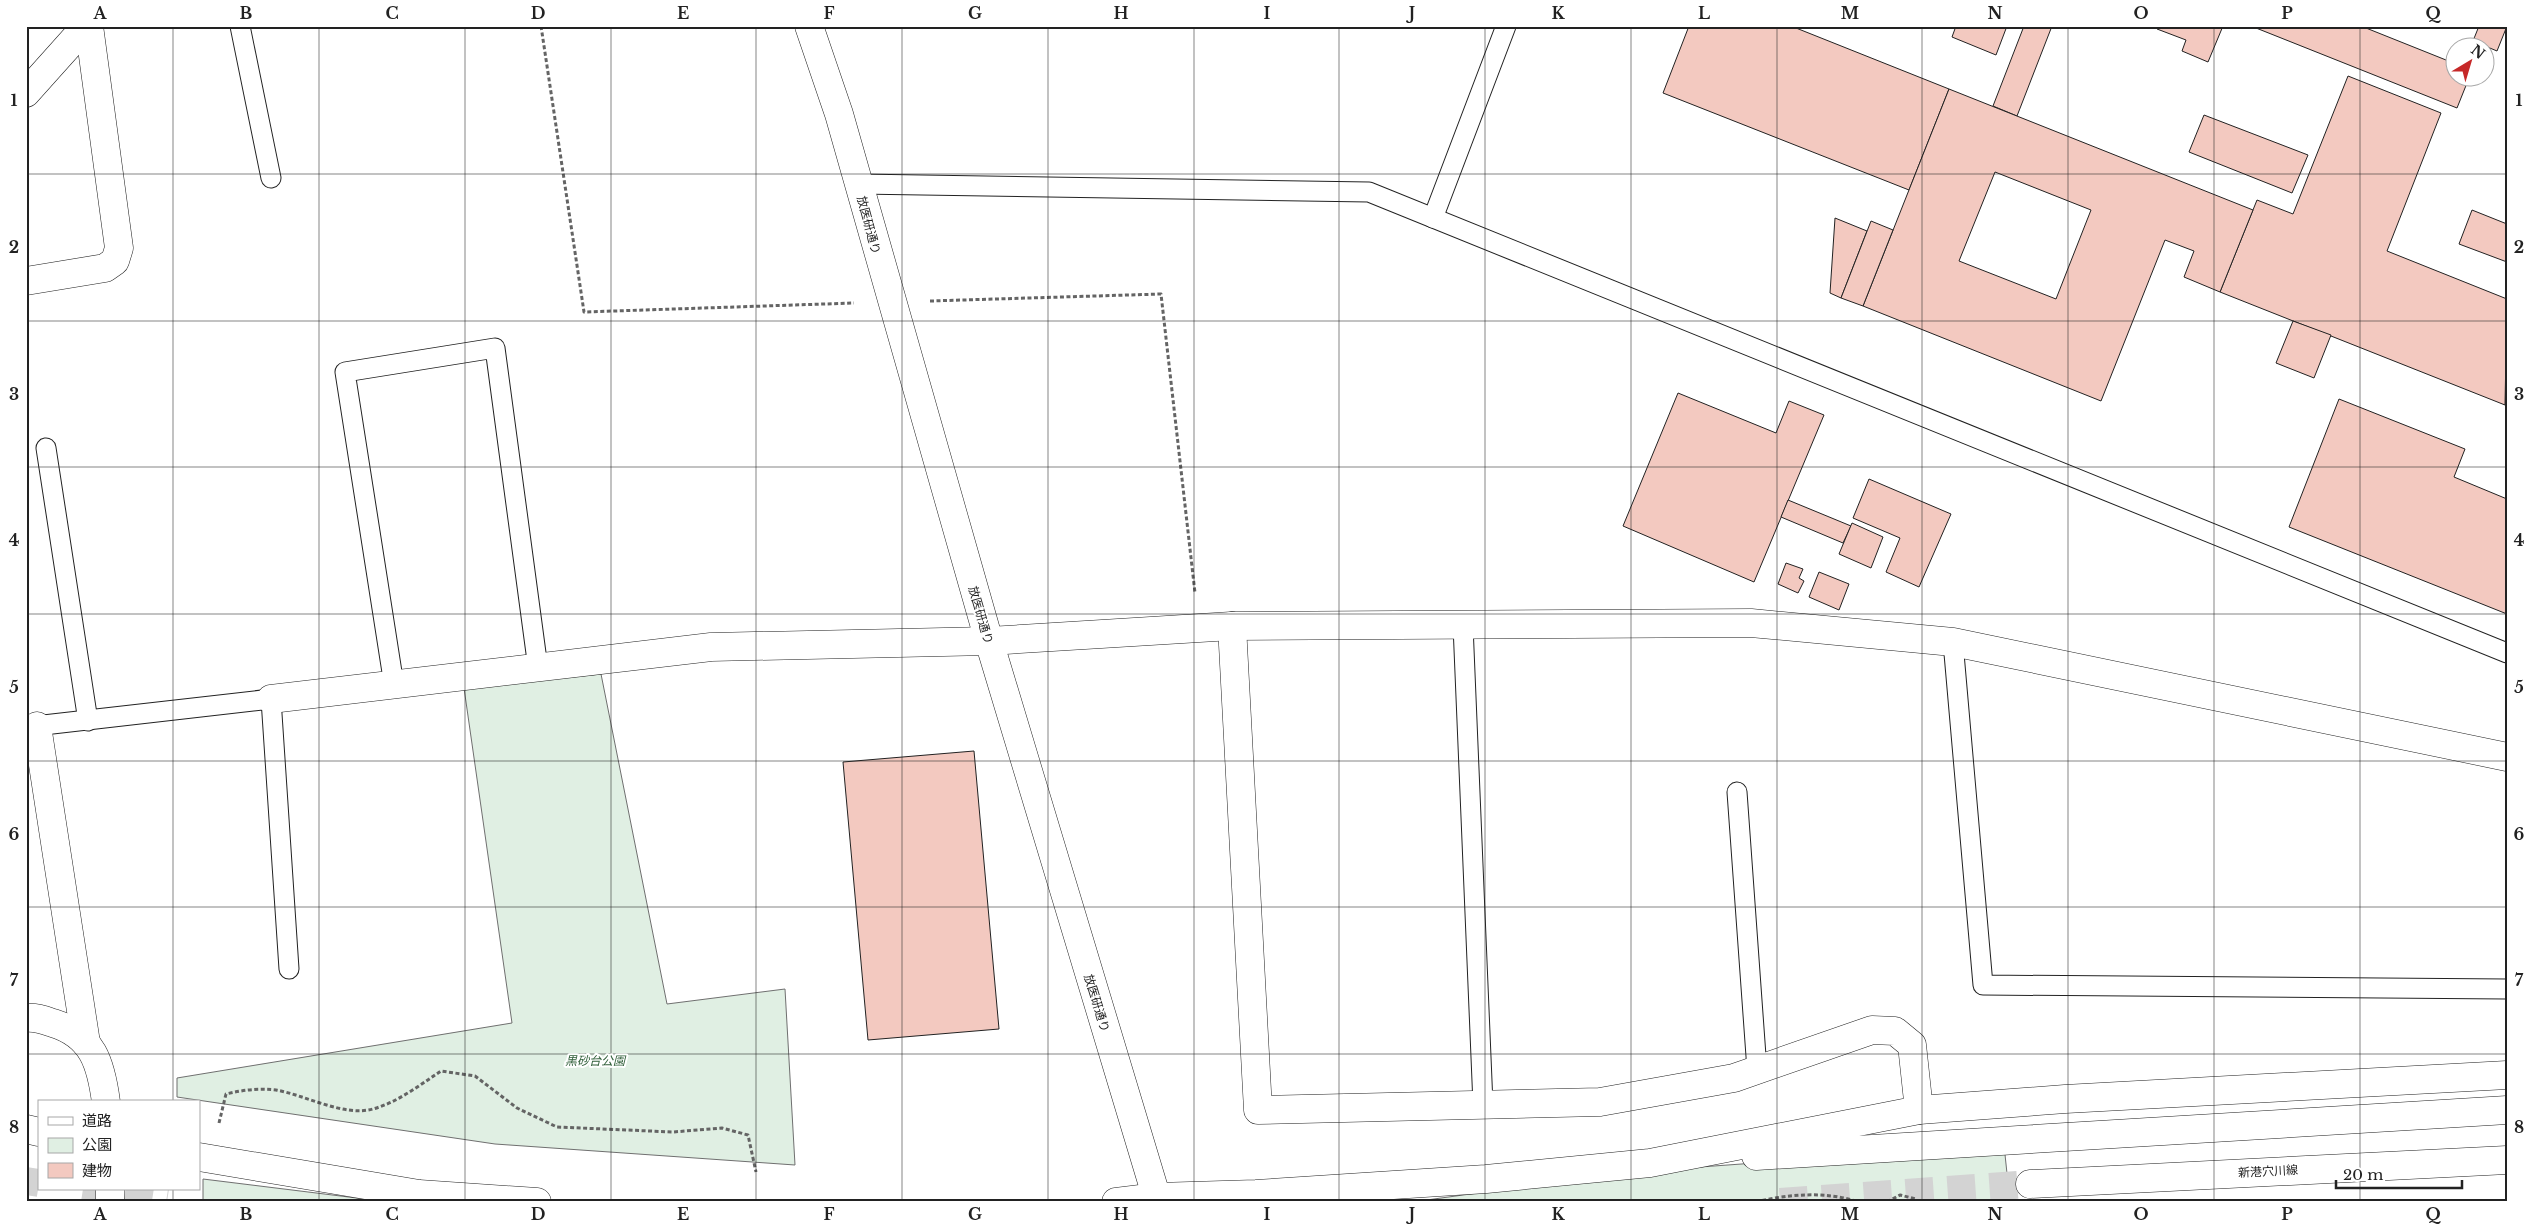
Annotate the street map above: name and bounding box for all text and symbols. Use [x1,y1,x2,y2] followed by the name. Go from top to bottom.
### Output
[93,3,108,23] text: A
[240,3,253,23] text: B
[385,3,399,23] text: C
[531,3,545,23] text: D
[677,3,689,23] text: E
[823,3,835,23] text: F
[968,3,982,23] text: G
[1113,3,1129,23] text: H
[1264,3,1271,23] text: I
[1406,3,1415,23] text: J
[1551,3,1565,23] text: K
[1698,3,1710,23] text: L
[1841,3,1859,23] text: M
[1987,3,2003,23] text: N
[2133,3,2149,23] text: O
[2281,3,2293,23] text: P
[2425,3,2441,23] text: Q
[2446,38,2496,88] north arrow
[2467,41,2489,63] text: N
[11,90,18,110] text: 1
[2516,90,2523,110] text: 1
[854,194,884,256] street label: 放医研通り
[9,237,19,257] text: 2
[2514,237,2524,257] text: 2
[9,384,19,404] text: 3
[2514,384,2524,404] text: 3
[9,530,19,550] text: 4
[2514,530,2524,550] text: 4
[966,584,996,646] street label: 放医研通り
[9,677,19,697] text: 5
[2514,677,2524,697] text: 5
[9,824,20,844] text: 6
[2514,824,2525,844] text: 6
[10,970,19,990] text: 7
[2515,970,2524,990] text: 7
[1081,972,1113,1034] street label: 放医研通り
[565,1053,627,1068] park label: 黒砂台公園
[38,1100,200,1190] legend
[82,1111,112,1130] text: 道路
[9,1117,19,1137] text: 8
[2514,1117,2524,1137] text: 8
[82,1135,112,1154] text: 公園
[2336,1158,2462,1190] scale bar
[82,1161,112,1180] text: 建物
[2238,1162,2298,1180] street label: 新港穴川線
[2343,1165,2383,1184] text: 20 m
[93,1204,108,1224] text: A
[240,1204,253,1224] text: B
[385,1204,399,1224] text: C
[531,1204,545,1224] text: D
[677,1204,689,1224] text: E
[823,1204,835,1224] text: F
[968,1204,982,1224] text: G
[1113,1204,1129,1224] text: H
[1264,1204,1271,1224] text: I
[1406,1204,1415,1224] text: J
[1551,1204,1565,1224] text: K
[1698,1204,1710,1224] text: L
[1841,1204,1859,1224] text: M
[1987,1204,2003,1224] text: N
[2133,1204,2149,1224] text: O
[2281,1204,2293,1224] text: P
[2425,1204,2441,1224] text: Q

